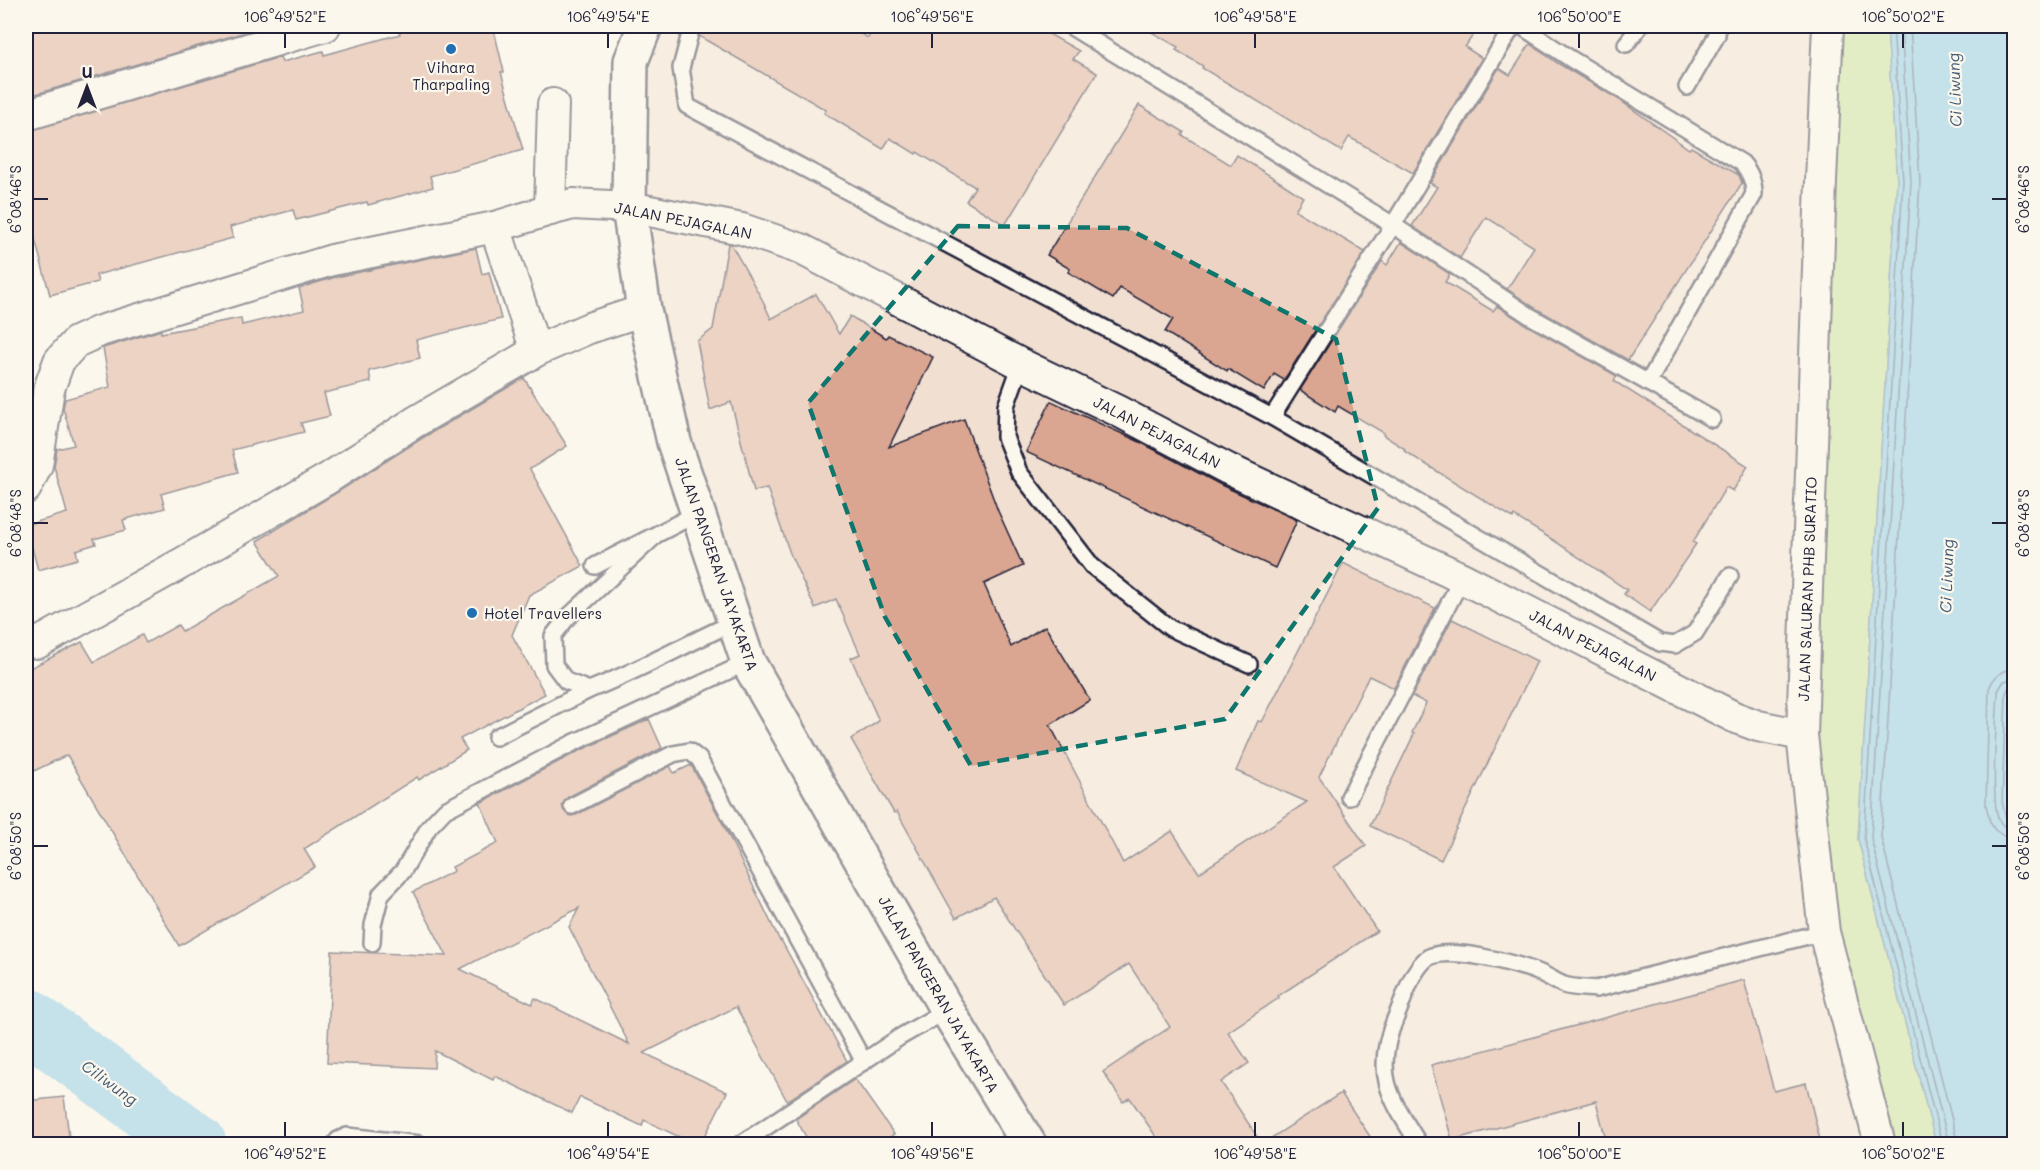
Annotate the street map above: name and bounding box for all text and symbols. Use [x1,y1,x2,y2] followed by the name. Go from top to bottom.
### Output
[244,6,327,26] text: 106°49'52"E
[566,6,650,26] text: 106°49'54"E
[890,6,974,26] text: 106°49'56"E
[1213,6,1297,26] text: 106°49'58"E
[1537,6,1622,26] text: 106°50'00"E
[1861,6,1945,26] text: 106°50'02"E
[444,42,458,56] marker: Vihara Tharpaling
[1942,53,1966,127] water label: Ci Liwung
[57,57,117,117] north arrow
[412,57,490,94] place label: Vihara Tharpaling
[81,61,93,82] text: U
[5,165,25,233] text: 6°08'46"S
[2013,165,2033,233] text: 6°08'46"S
[612,197,754,243] street label: JALAN PEJAGALAN
[1090,391,1224,473] street label: JALAN PEJAGALAN
[671,455,763,673] street label: JALAN PANGERAN JAYAKARTA
[1793,476,1821,702] street label: JALAN SALURAN PHB SURATIO
[5,489,25,557] text: 6°08'48"S
[2013,489,2033,557] text: 6°08'48"S
[1934,539,1958,613] water label: Ci Liwung
[484,603,602,623] place label: Hotel Travellers
[1526,604,1660,686] street label: JALAN PEJAGALAN
[465,606,479,620] marker: Hotel Travellers
[5,812,25,880] text: 6°08'50"S
[2013,812,2033,880] text: 6°08'50"S
[874,892,1004,1096] street label: JALAN PANGERAN JAYAKARTA
[78,1055,142,1109] water label: Ciliwung
[244,1143,327,1163] text: 106°49'52"E
[566,1143,650,1163] text: 106°49'54"E
[890,1143,974,1163] text: 106°49'56"E
[1213,1143,1297,1163] text: 106°49'58"E
[1537,1143,1622,1163] text: 106°50'00"E
[1861,1143,1945,1163] text: 106°50'02"E

